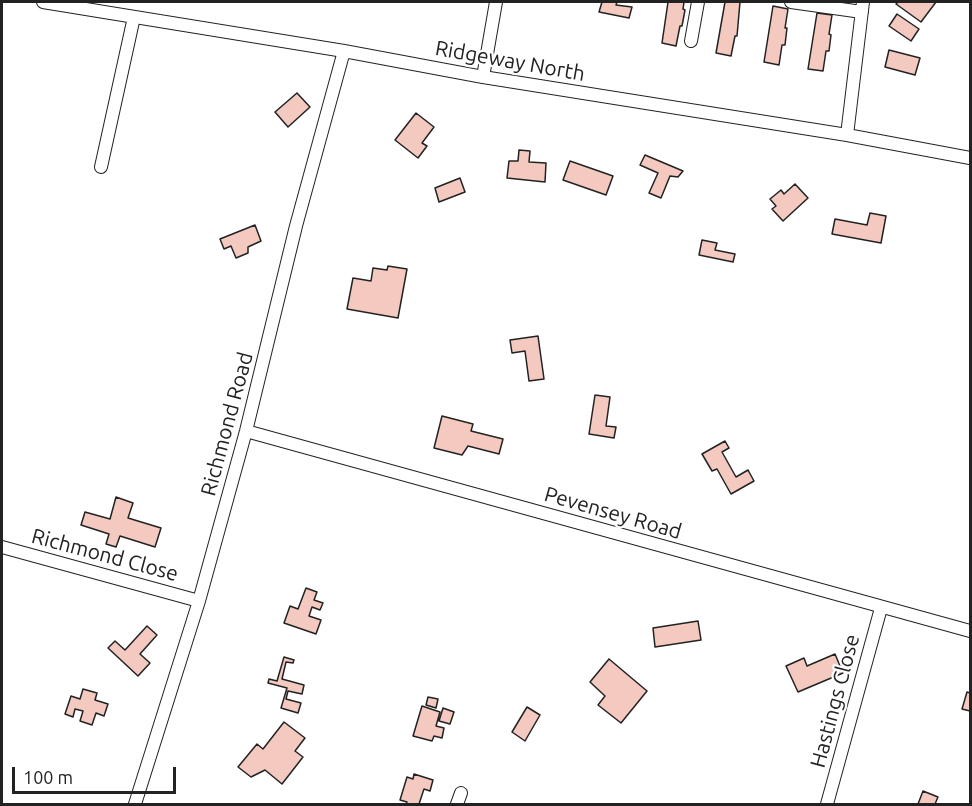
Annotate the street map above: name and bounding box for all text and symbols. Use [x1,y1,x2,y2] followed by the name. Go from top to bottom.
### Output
[433,35,587,87] street label: Ridgeway North
[196,349,258,499] street label: Richmond Road
[541,481,685,545] street label: Pevensey Road
[29,523,181,587] street label: Richmond Close
[805,631,865,771] street label: Hastings Close
[15,755,178,793] scale bar
[23,767,73,787] text: 100 m

